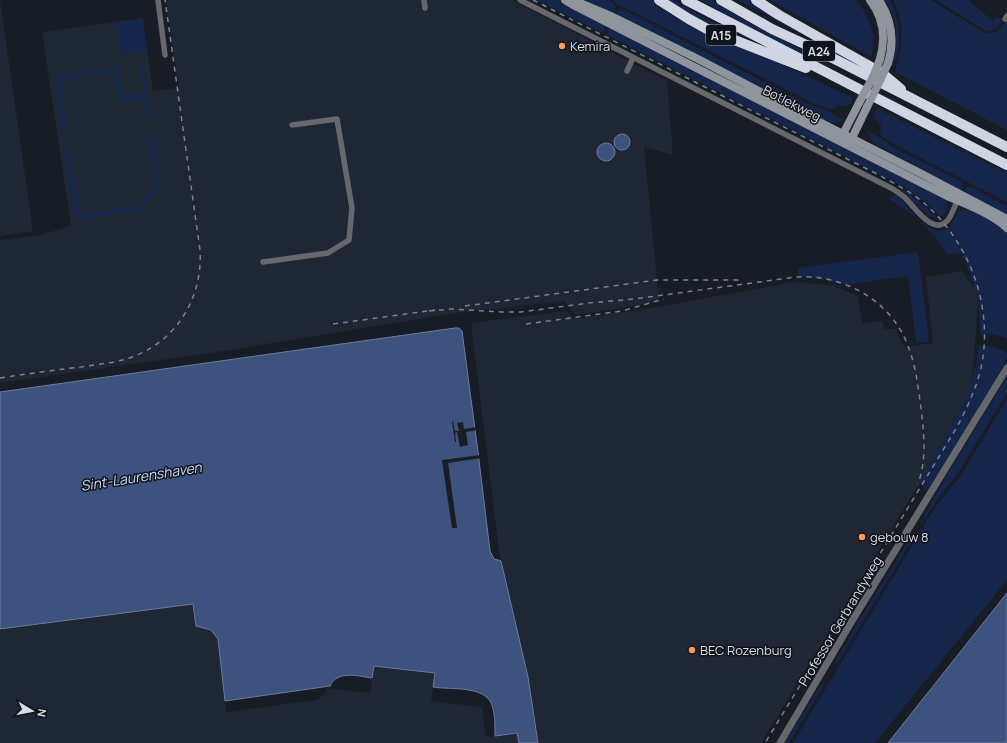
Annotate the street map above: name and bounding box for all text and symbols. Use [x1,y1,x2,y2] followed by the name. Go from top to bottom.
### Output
[706,25,736,45] road number: A15
[570,37,610,55] place label: Kemira
[557,41,567,51] marker: Kemira
[803,41,835,61] road number: A24
[760,81,824,125] street label: Botlekweg
[79,457,204,495] water label: Sint-Laurenshaven
[870,528,929,546] place label: gebouw 8
[857,532,867,542] marker: gebouw 8
[794,553,886,689] street label: Professor Gerbrandyweg
[700,641,792,659] place label: BEC Rozenburg
[687,645,697,655] marker: BEC Rozenburg
[12,691,52,731] north arrow
[34,708,50,718] text: N

